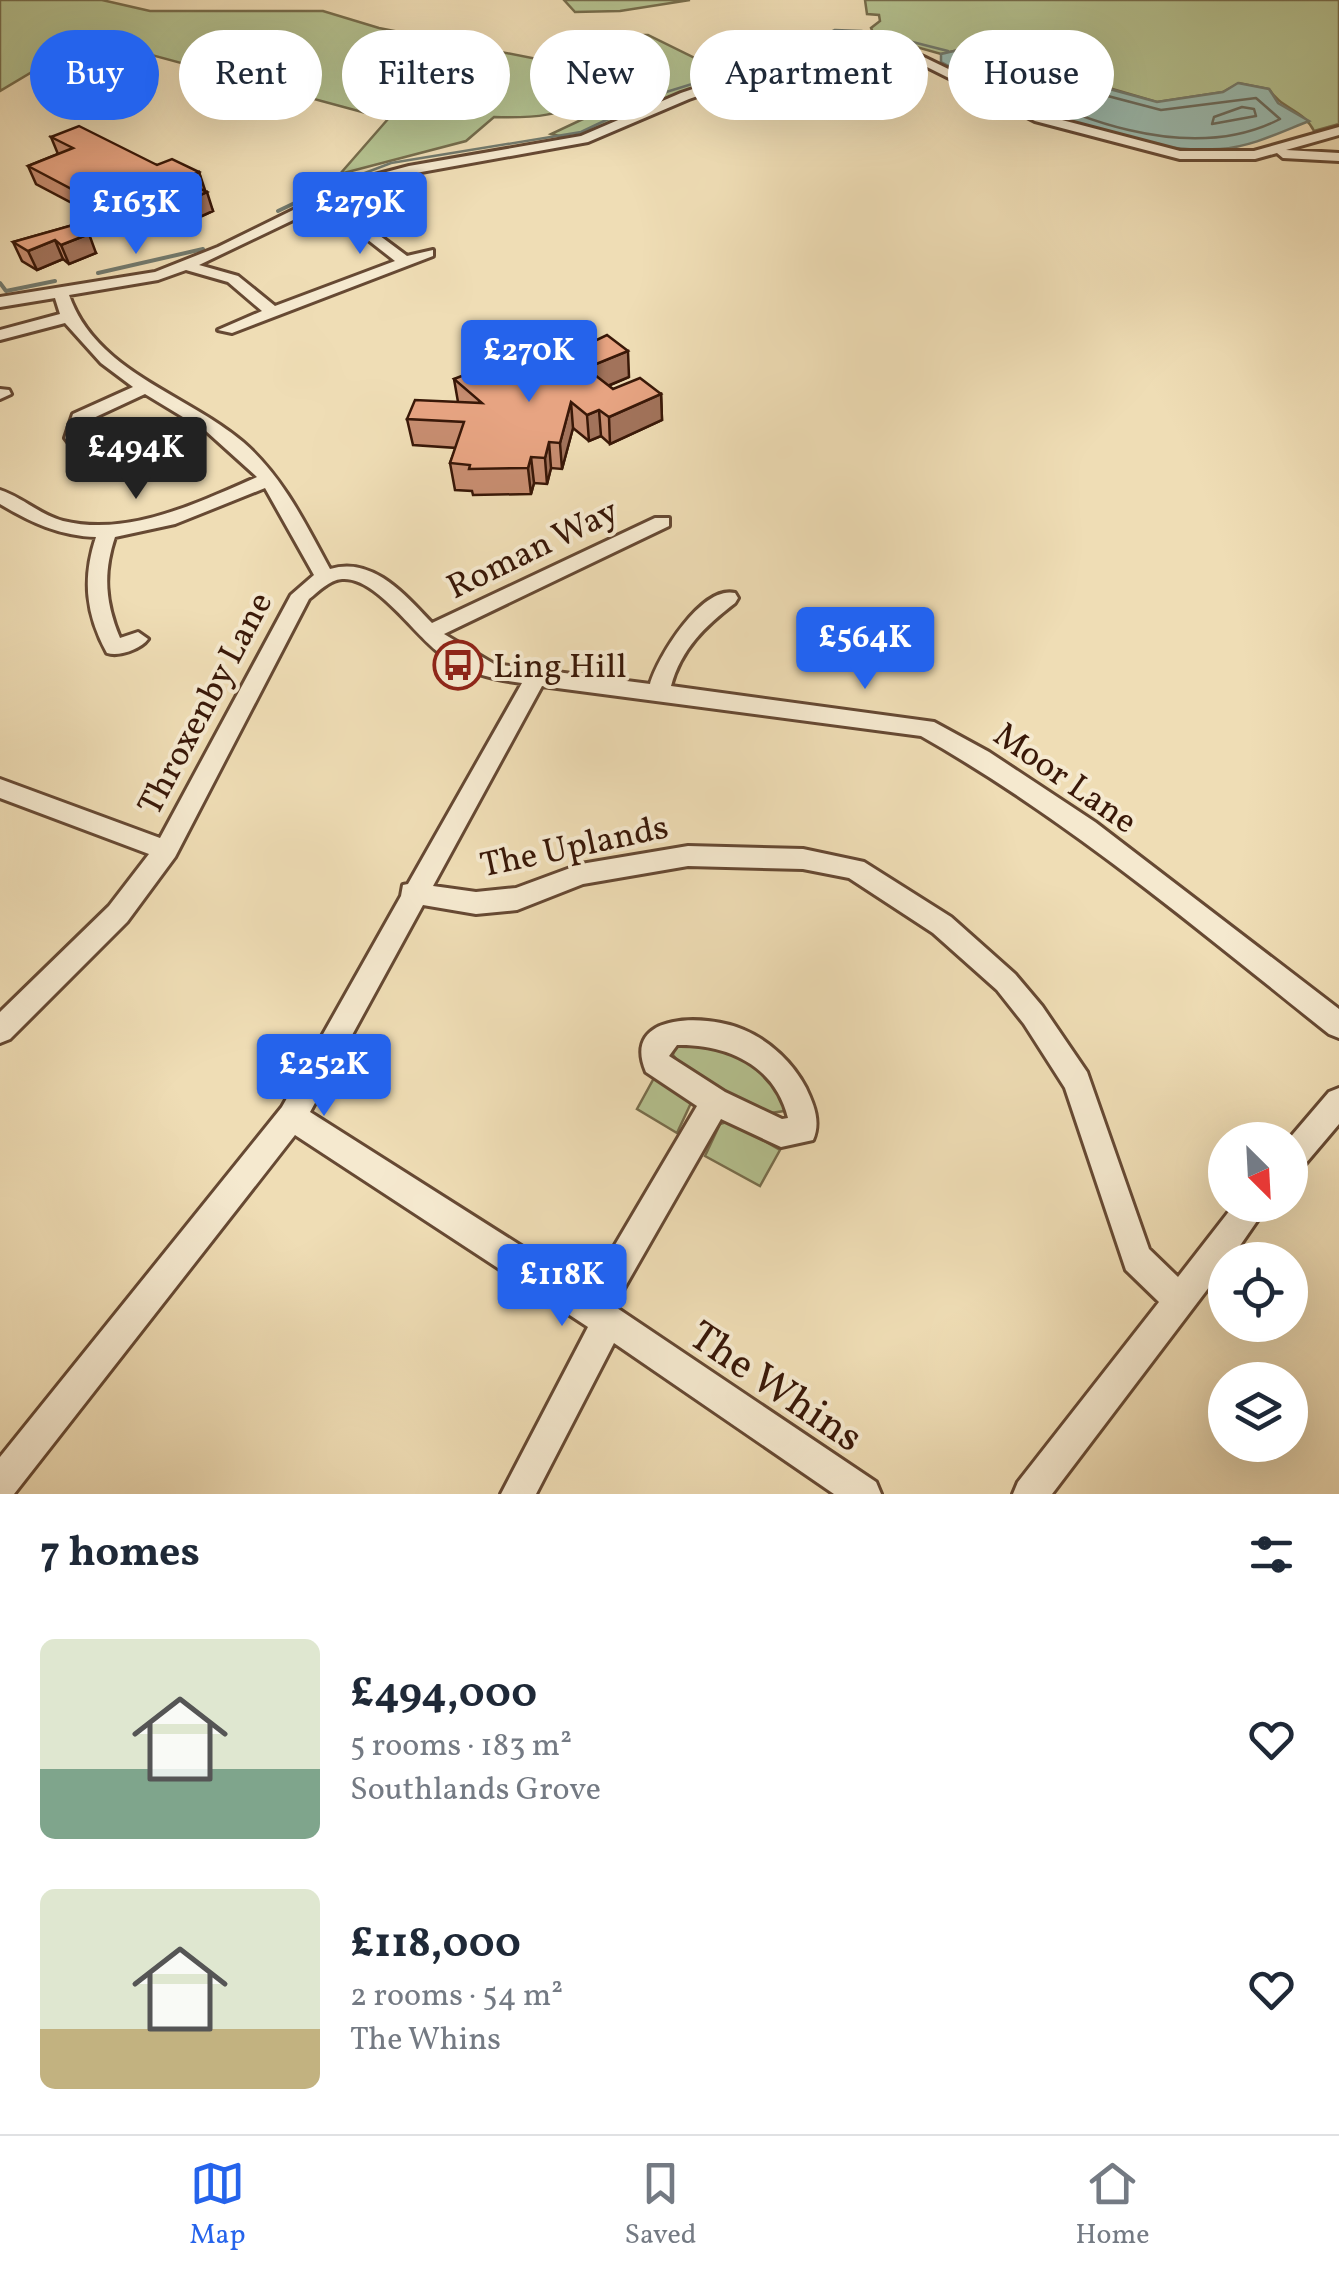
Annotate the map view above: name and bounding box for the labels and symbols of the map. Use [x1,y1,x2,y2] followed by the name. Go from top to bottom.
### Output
[66,172,206,257] pin: £163K
[290,172,430,257] pin: £279K
[459,320,599,405] pin: £270K
[66,417,206,502] pin: £494K
[440,489,627,613] street label: Roman Way
[128,584,286,824] street label: Throxenby Lane
[795,607,935,692] pin: £564K
[432,639,484,691] bus stop icon: Ling Hill
[493,644,627,692] place label: Ling Hill
[983,712,1146,847] street label: Moor Lane
[476,805,673,891] street label: The Uplands
[254,1034,394,1119] pin: £252K
[1208,1122,1308,1222] north arrow
[492,1244,632,1329] pin: £118K
[676,1309,873,1469] street label: The Whins

